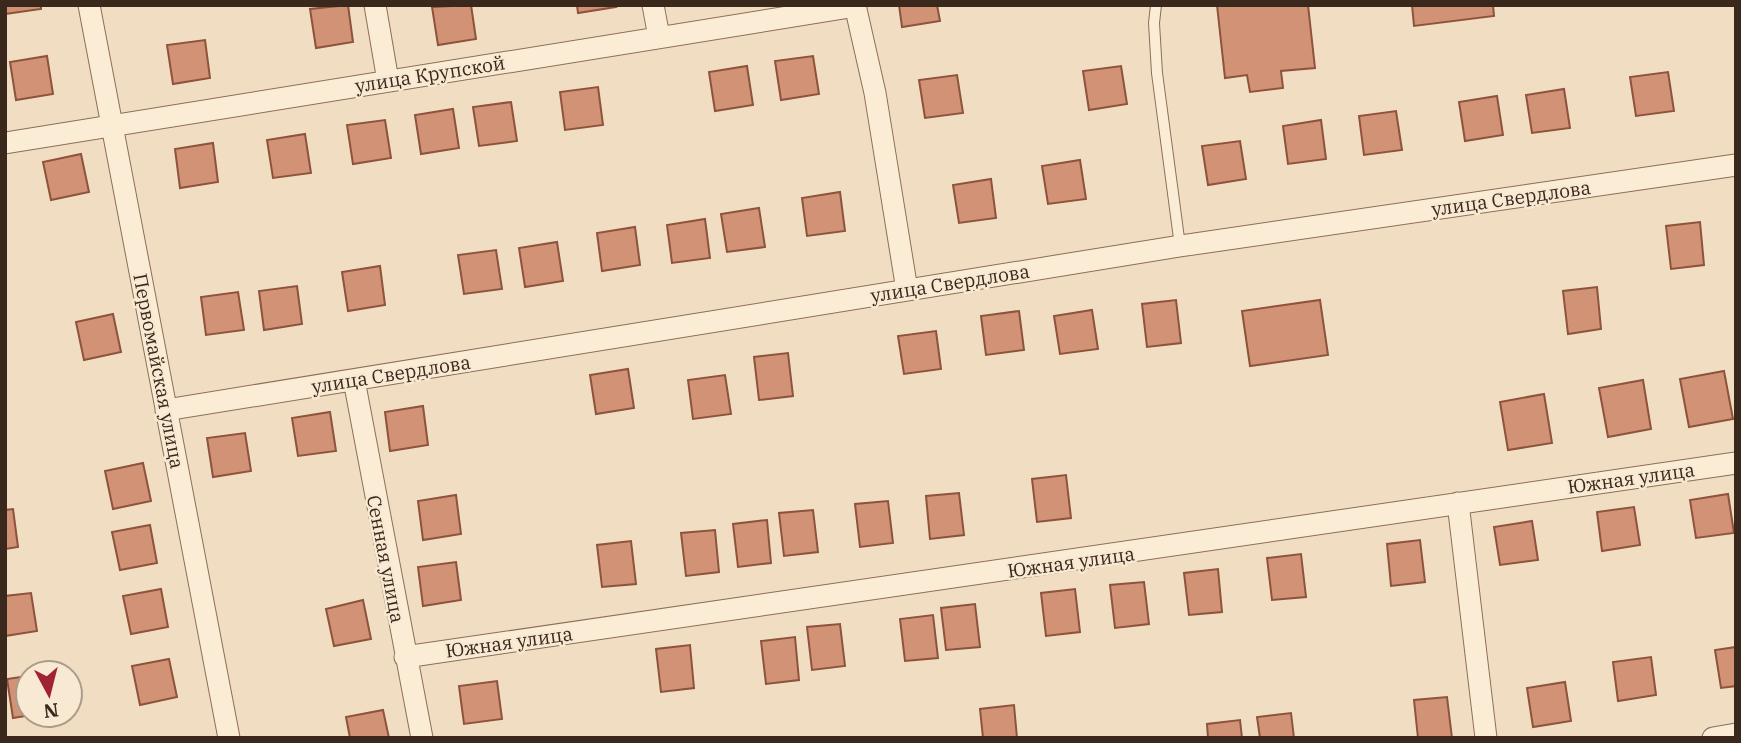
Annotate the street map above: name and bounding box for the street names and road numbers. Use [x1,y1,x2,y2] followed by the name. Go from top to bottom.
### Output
[353,50,507,98] street label: улица Крупской
[1430,175,1592,221] street label: улица Свердлова
[869,259,1031,307] street label: улица Свердлова
[128,271,190,471] street label: Первомайская улица
[310,350,472,398] street label: улица Свердлова
[1566,457,1696,499] street label: Южная улица
[362,493,410,625] street label: Сенная улица
[1006,541,1136,583] street label: Южная улица
[444,621,574,663] street label: Южная улица

